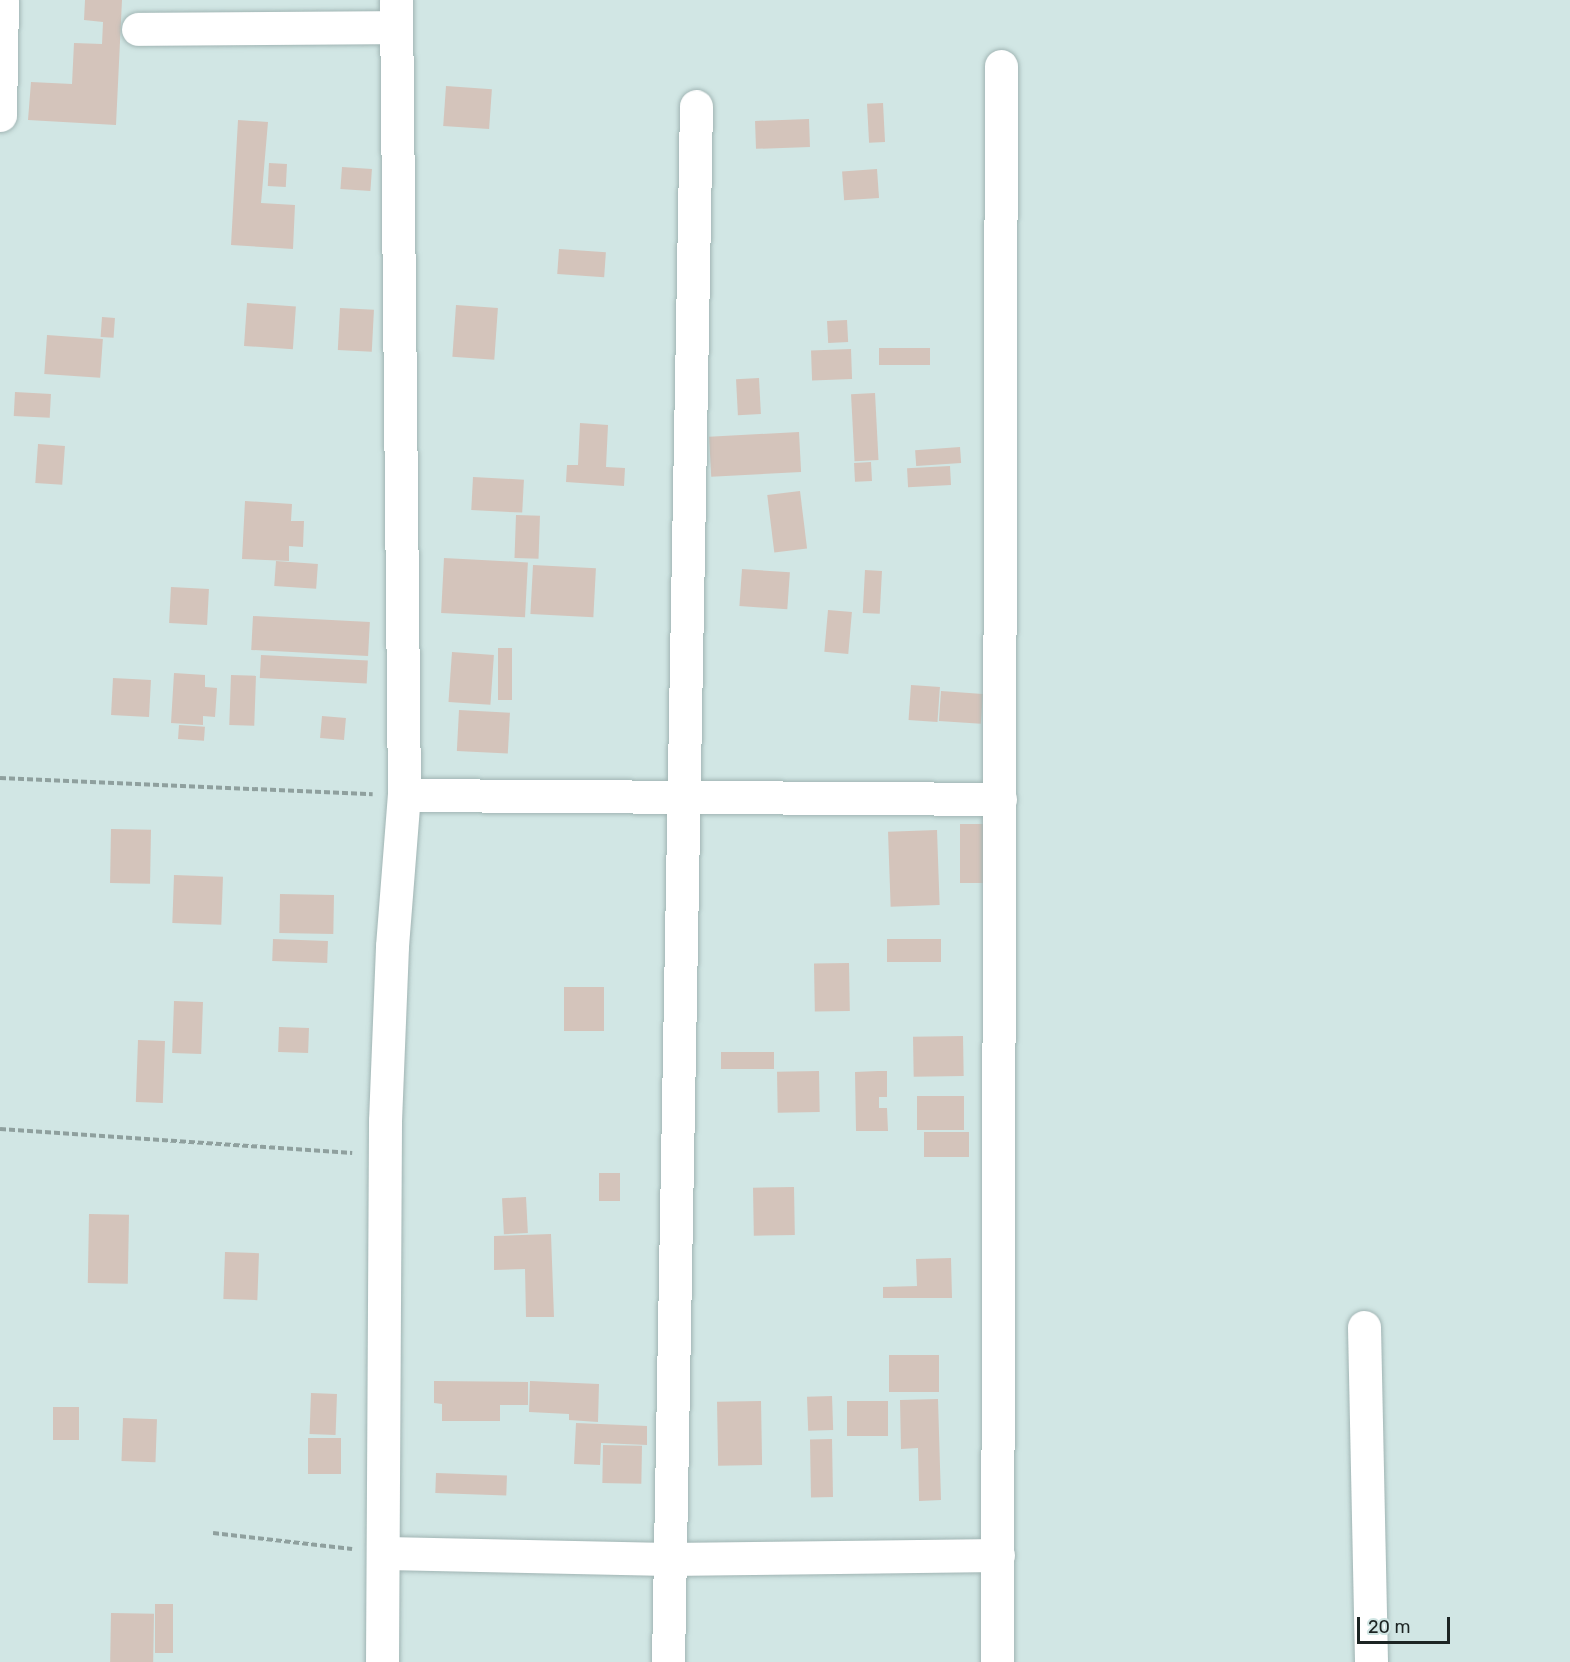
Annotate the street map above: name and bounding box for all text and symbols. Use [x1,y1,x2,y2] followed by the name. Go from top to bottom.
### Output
[1360,1605,1453,1643] scale bar
[1368,1616,1410,1638] text: 20 m

